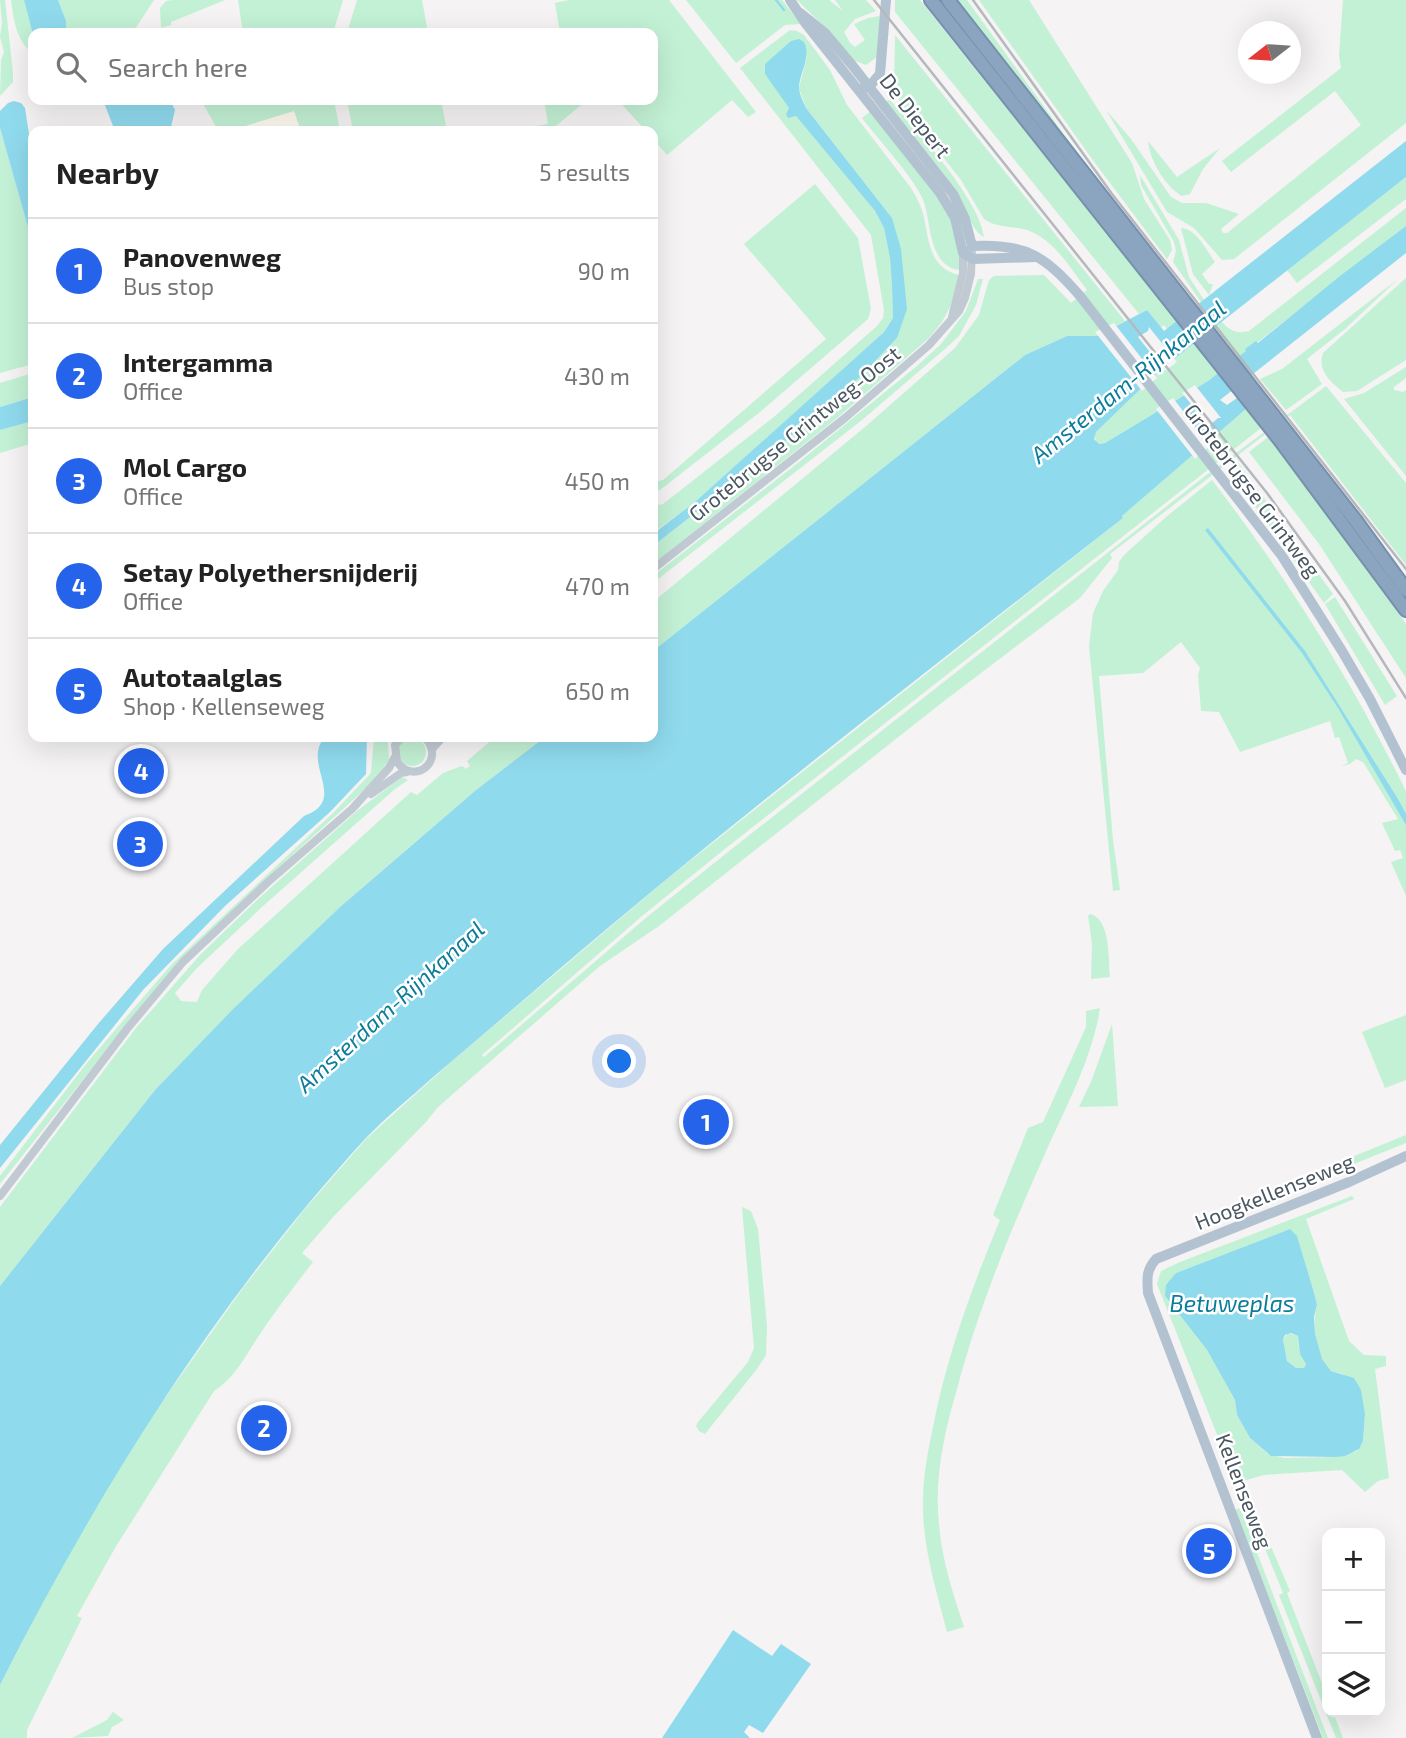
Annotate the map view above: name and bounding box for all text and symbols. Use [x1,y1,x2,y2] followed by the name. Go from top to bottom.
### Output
[1238,21,1301,84] north arrow
[28,28,658,105] search box
[52,48,90,86] icon: search
[108,51,248,82] text: Search here
[875,68,957,162] street label: De Diepert
[56,154,159,190] text: Nearby
[539,158,630,186] text: 5 results
[123,241,281,272] text: Panovenweg
[74,257,84,285] text: 1
[578,257,630,285] text: 90 m
[123,272,214,300] text: Bus stop
[1024,294,1231,469] water label: Amsterdam-Rijnkanaal
[683,340,905,526] street label: Grotebrugse Grintweg-Oost
[123,346,273,377] text: Intergamma
[72,362,86,390] text: 2
[564,362,630,390] text: 430 m
[123,377,183,405] text: Office
[1180,398,1326,582] street label: Grotebrugse Grintweg
[123,451,247,482] text: Mol Cargo
[72,467,86,495] text: 3
[564,467,630,495] text: 450 m
[123,482,183,510] text: Office
[123,556,418,587] text: Setay Polyethersnijderij
[72,572,86,600] text: 4
[565,572,630,600] text: 470 m
[123,587,183,615] text: Office
[123,661,282,692] text: Autotaalglas
[73,677,85,705] text: 5
[565,677,630,705] text: 650 m
[123,692,324,720] text: Shop · Kellenseweg
[118,745,164,797] pin: 4
[117,818,163,870] pin: 3
[290,914,490,1098] water label: Amsterdam-Rijnkanaal
[602,1044,636,1078] your location
[683,1096,729,1148] pin: 1
[1191,1148,1357,1234] street label: Hoogkellenseweg
[1170,1289,1294,1317] water label: Betuweplas
[241,1402,287,1454] pin: 2
[1212,1430,1279,1552] street label: Kellenseweg
[1186,1525,1232,1577] pin: 5
[1322,1528,1385,1717] map controls
[1322,1528,1385,1591] button: +
[1322,1591,1385,1654] button: −
[1322,1654,1385,1717] button: layers

